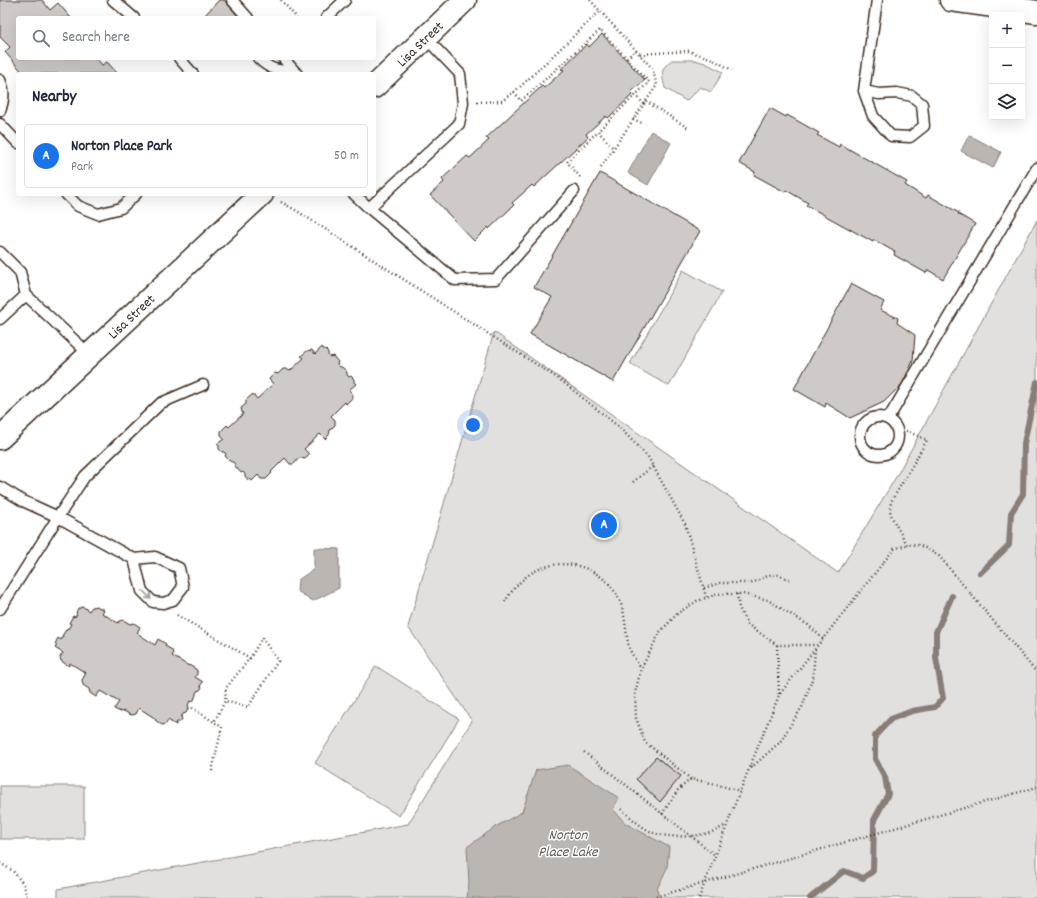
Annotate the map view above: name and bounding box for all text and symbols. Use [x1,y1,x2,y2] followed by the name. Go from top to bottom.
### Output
[989,12,1025,120] map controls
[989,12,1025,48] button: +
[16,16,376,60] search box
[393,18,449,72] street label: Lisa Street
[30,27,52,49] icon: search
[62,27,130,49] text: Search here
[989,48,1025,84] button: −
[989,84,1025,120] button: layers
[32,86,76,110] text: Nearby
[71,136,172,158] text: Norton Place Park
[42,147,50,166] text: A
[334,147,359,166] text: 50 m
[71,158,93,177] text: Park
[104,290,160,345] street label: Lisa Street
[463,415,483,435] your location
[591,510,617,540] pin: A
[142,590,152,600] one-way arrow
[538,825,599,864] water label: Norton Place Lake

